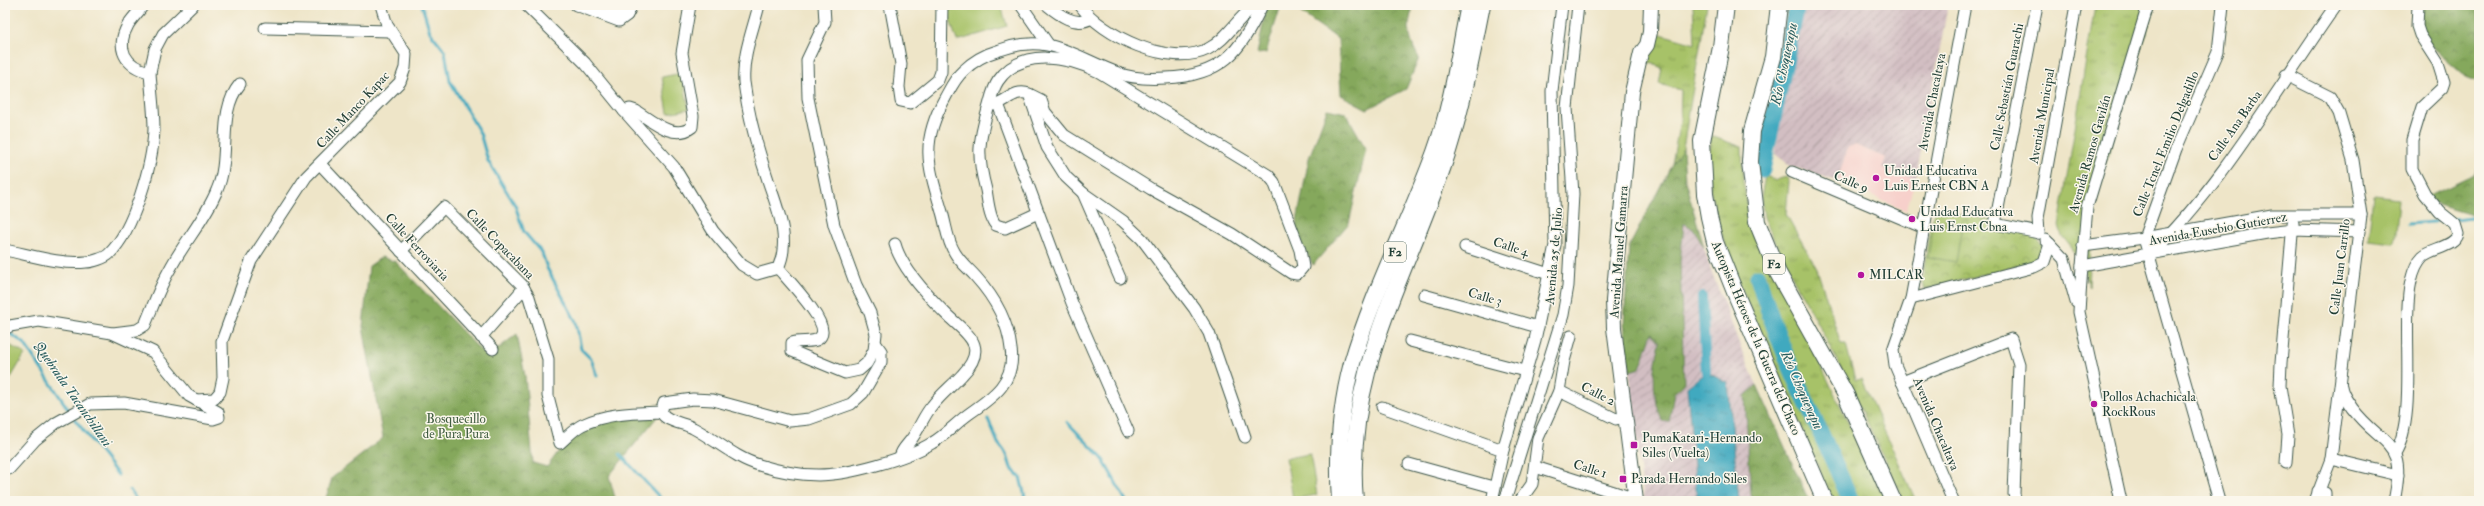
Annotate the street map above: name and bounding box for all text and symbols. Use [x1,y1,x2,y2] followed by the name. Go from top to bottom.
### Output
[1767,21,1801,108] water label: Río Choqueyapu
[1987,21,2027,152] street label: Calle Sebastián Guarachi
[1914,51,1950,153] street label: Avenida Chacaltaya
[2026,66,2059,166] street label: Avenida Municipal
[313,68,394,153] street label: Calle Manco Kapac
[2129,69,2203,219] street label: Calle Tcnel. Emilio Delgadillo
[2205,87,2266,165] street label: Calle Ana Barba
[2065,93,2115,216] street label: Avenida Ramos Gavilán
[1884,163,1990,194] place label: Unidad Educativa Luis Ernest CBN A
[1831,168,1871,196] street label: Calle 9
[1871,173,1881,183] marker: Unidad Educativa Luis Ernest CBN A
[1606,185,1632,320] street label: Avenida Manuel Gamarra
[1920,204,2014,235] place label: Unidad Educativa Luis Ernst Cbna
[462,205,538,284] street label: Calle Copacabana
[1542,207,1566,306] street label: Avenida 25 de Julio
[2147,209,2289,249] street label: Avenida Eusebio Gutierrez
[382,210,453,285] street label: Calle Ferroviaria
[1907,214,1917,224] marker: Unidad Educativa Luis Ernst Cbna
[2326,218,2354,316] street label: Calle Juan Carrillo
[1491,234,1532,261] street label: Calle 4
[1706,238,1804,438] street label: Autopista Héroes de la Guerra del Chaco
[1384,242,1406,262] road number: F2
[1763,254,1785,274] road number: F2
[1869,267,1924,283] place label: MILCAR
[1856,270,1866,280] marker: MILCAR
[1466,285,1504,309] street label: Calle 3
[29,338,116,451] water label: Quebrada Tacanchillani
[1777,347,1827,432] water label: Río Choqueyapu
[1908,374,1963,474] street label: Avenida Chacaltaya
[1578,379,1618,410] street label: Calle 2
[2102,389,2197,420] place label: Pollos Achachicala RockRous
[2089,399,2099,409] marker: Pollos Achachicala RockRous
[423,411,490,442] park label: Bosquecillo de Pura Pura
[1642,430,1762,461] place label: PumaKatari-Hernando Siles (Vuelta)
[1629,440,1639,450] marker: PumaKatari-Hernando Siles (Vuelta)
[1571,456,1609,482] street label: Calle 1
[1631,471,1748,487] place label: Parada Hernando Siles
[1618,474,1628,484] marker: Parada Hernando Siles

